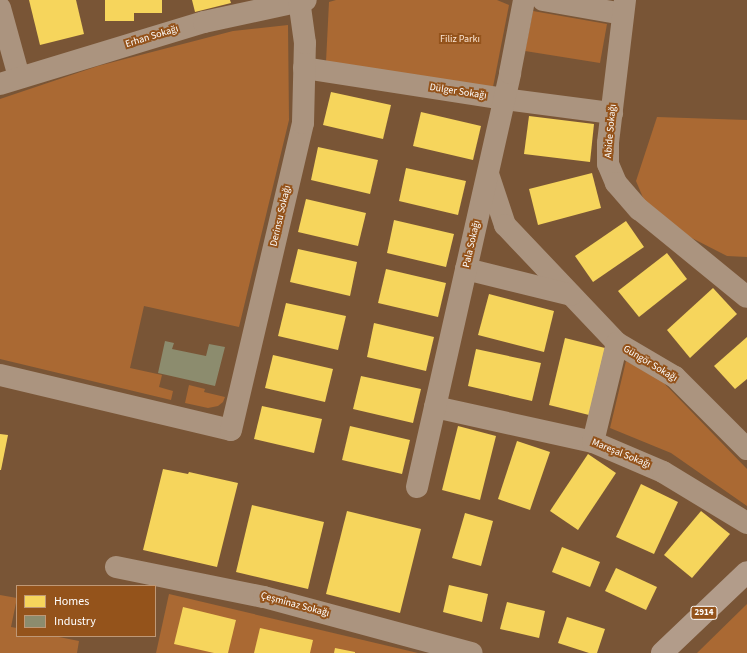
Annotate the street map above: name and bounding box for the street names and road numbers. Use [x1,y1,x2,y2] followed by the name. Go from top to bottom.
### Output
[124,23,180,51] street label: Erhan Sokağı
[429,82,487,102] street label: Dülger Sokağı
[603,104,619,158] street label: Abide Sokağı
[268,184,294,248] street label: Derinsu Sokağı
[461,219,483,269] street label: Pala Sokağı
[621,343,679,385] street label: Güngör Sokağı
[590,437,652,471] street label: Mareşal Sokağı
[259,590,331,620] street label: Çeşminaz Sokağı
[690,606,718,620] road number: 2914

